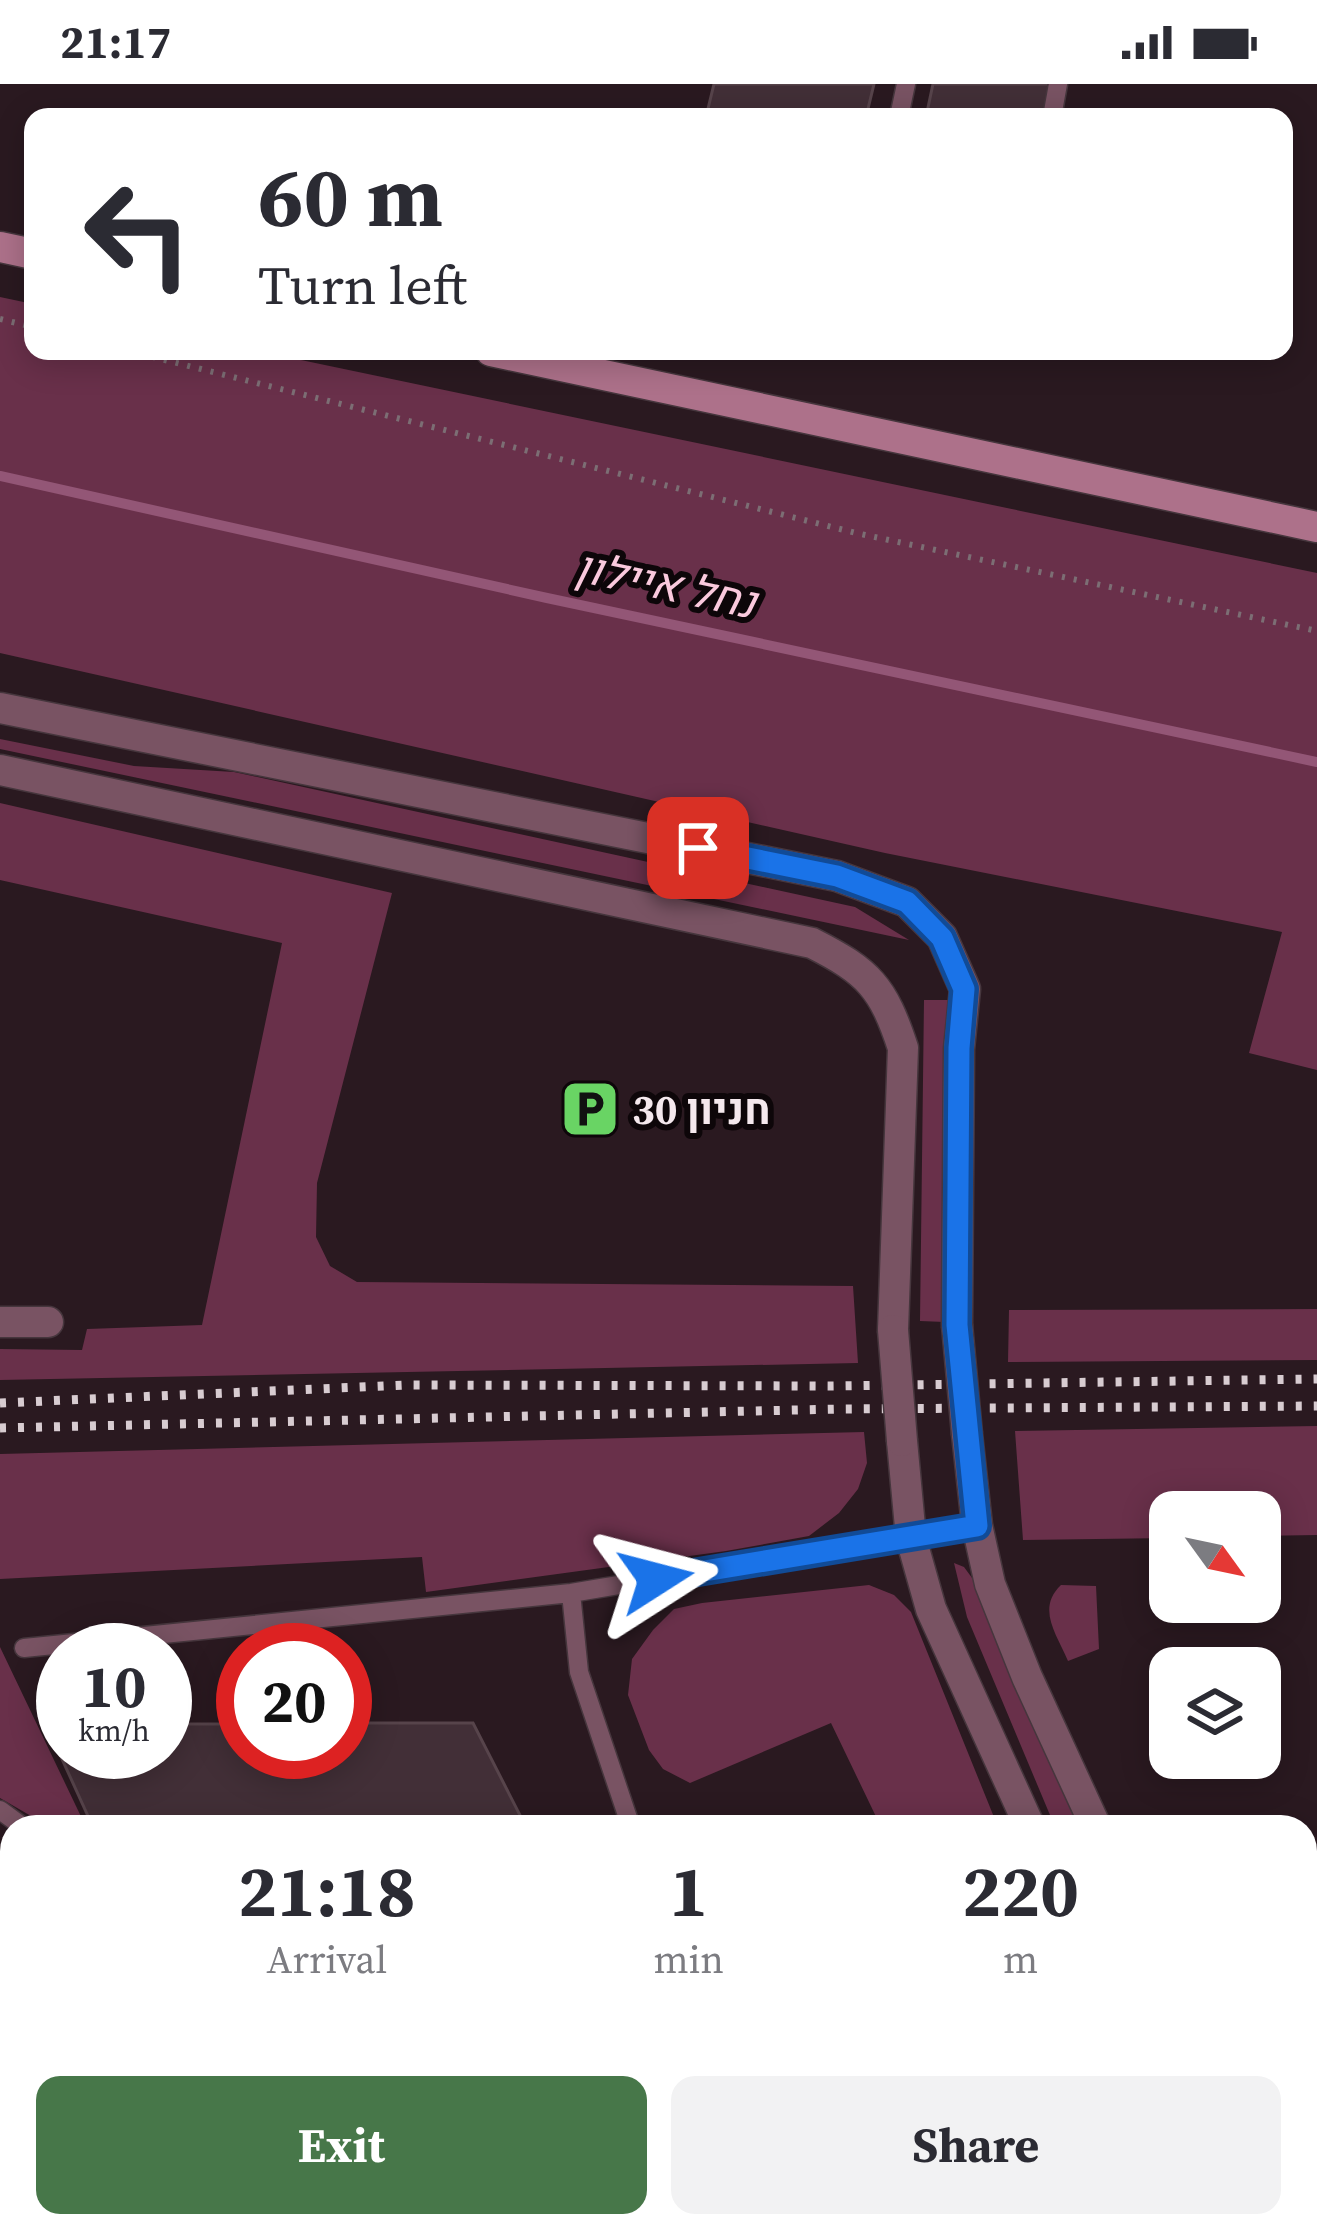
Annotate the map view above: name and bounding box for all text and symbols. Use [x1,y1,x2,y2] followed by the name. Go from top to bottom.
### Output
[60,11,171,73] text: 21:17
[258,139,443,254] text: 60 m
[60,156,216,312] icon: left
[258,248,467,322] text: Turn left
[570,535,764,634] water label: נחל איילון
[647,797,749,899] pin
[665,815,731,881] icon: arrive
[559,1078,621,1140] parking icon: חניון 30
[632,1080,771,1138] place label: חניון 30
[1149,1491,1281,1623] north arrow
[1149,1491,1281,1779] map controls
[593,1516,719,1642] position arrow
[216,1623,372,1779] speed limit sign: 20
[81,1645,147,1727] text: 10
[1149,1647,1281,1779] button: layers
[78,1710,150,1751] text: km/h
[238,1841,416,1940] text: 21:18
[669,1841,708,1940] text: 1
[962,1841,1079,1940] text: 220
[267,1933,387,1986] text: Arrival
[654,1933,724,1986] text: min
[1003,1933,1038,1986] text: m
[36,2076,647,2214] button: Exit
[671,2076,1281,2214] button: Share

